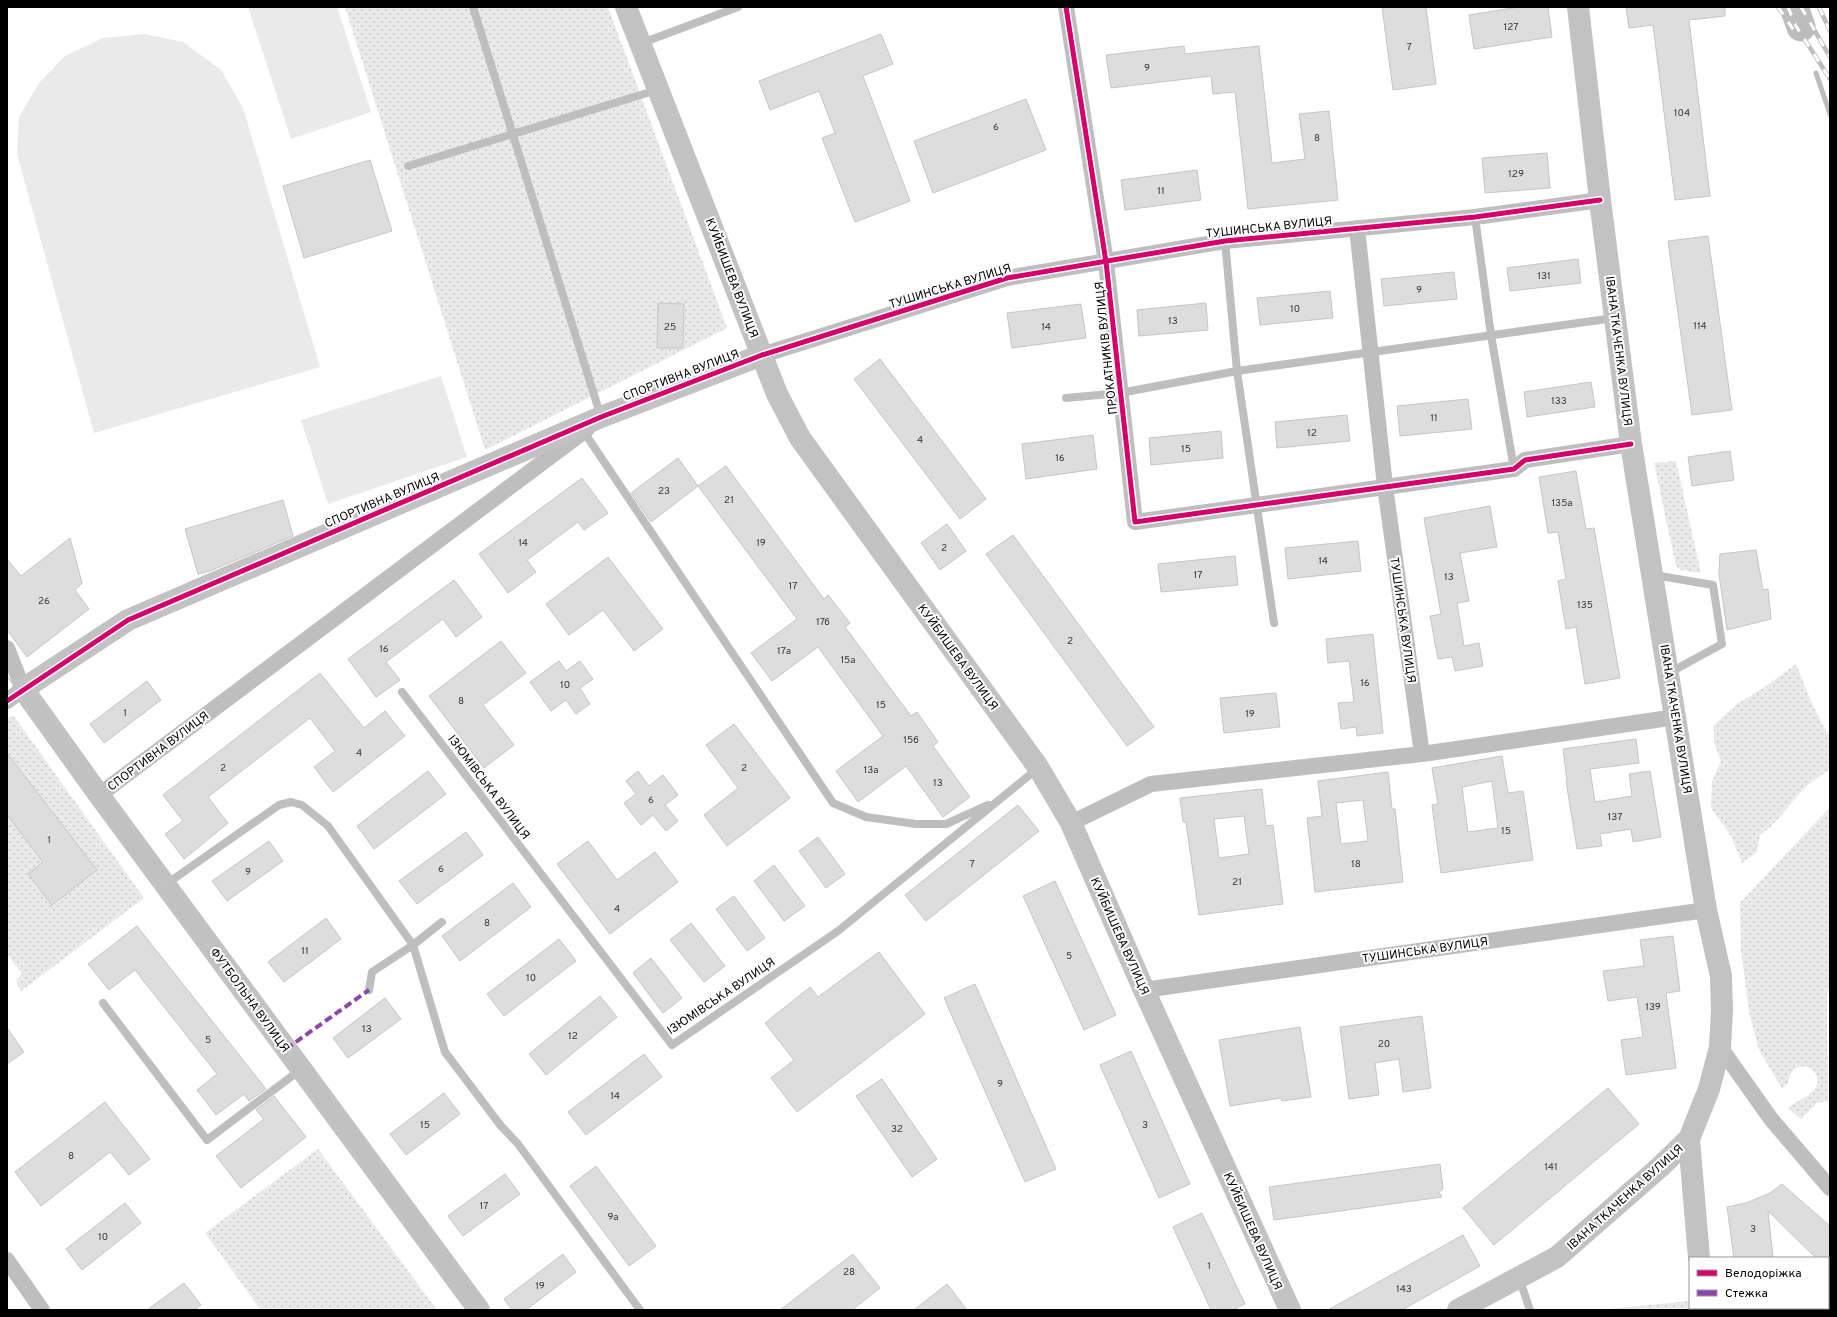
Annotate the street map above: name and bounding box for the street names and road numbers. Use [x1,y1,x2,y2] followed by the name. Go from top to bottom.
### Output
[1205,213,1333,243] street label: ТУШИНСЬКА ВУЛИЦЯ
[701,216,761,341] street label: КУЙБИШЕВА ВУЛИЦЯ
[887,261,1013,313] street label: ТУШИНСЬКА ВУЛИЦЯ
[1601,275,1635,427] street label: ІВАНА ТКАЧЕНКА ВУЛИЦЯ
[1092,280,1122,415] street label: ПРОКАТНИКІВ ВУЛИЦЯ
[621,346,742,406] street label: СПОРТИВНА ВУЛИЦЯ
[322,469,442,532] street label: СПОРТИВНА ВУЛИЦЯ
[1385,556,1419,684] street label: ТУШИНСЬКА ВУЛИЦЯ
[913,601,1001,714] street label: КУЙБИШЕВА ВУЛИЦЯ
[1655,643,1695,795] street label: ІВАНА ТКАЧЕНКА ВУЛИЦЯ
[105,708,213,795] street label: СПОРТИВНА ВУЛИЦЯ
[444,732,533,843] street label: ІЗЮМІВСЬКА ВУЛИЦЯ
[1086,875,1152,998] street label: КУЙБИШЕВА ВУЛИЦЯ
[1361,934,1489,968] street label: ТУШИНСЬКА ВУЛИЦЯ
[206,945,293,1056] street label: ФУТБОЛЬНА ВУЛИЦЯ
[664,955,779,1039] street label: ІЗЮМІВСЬКА ВУЛИЦЯ
[1564,1141,1687,1254] street label: ІВАНА ТКАЧЕНКА ВУЛИЦЯ
[1219,1170,1285,1293] street label: КУЙБИШЕВА ВУЛИЦЯ

